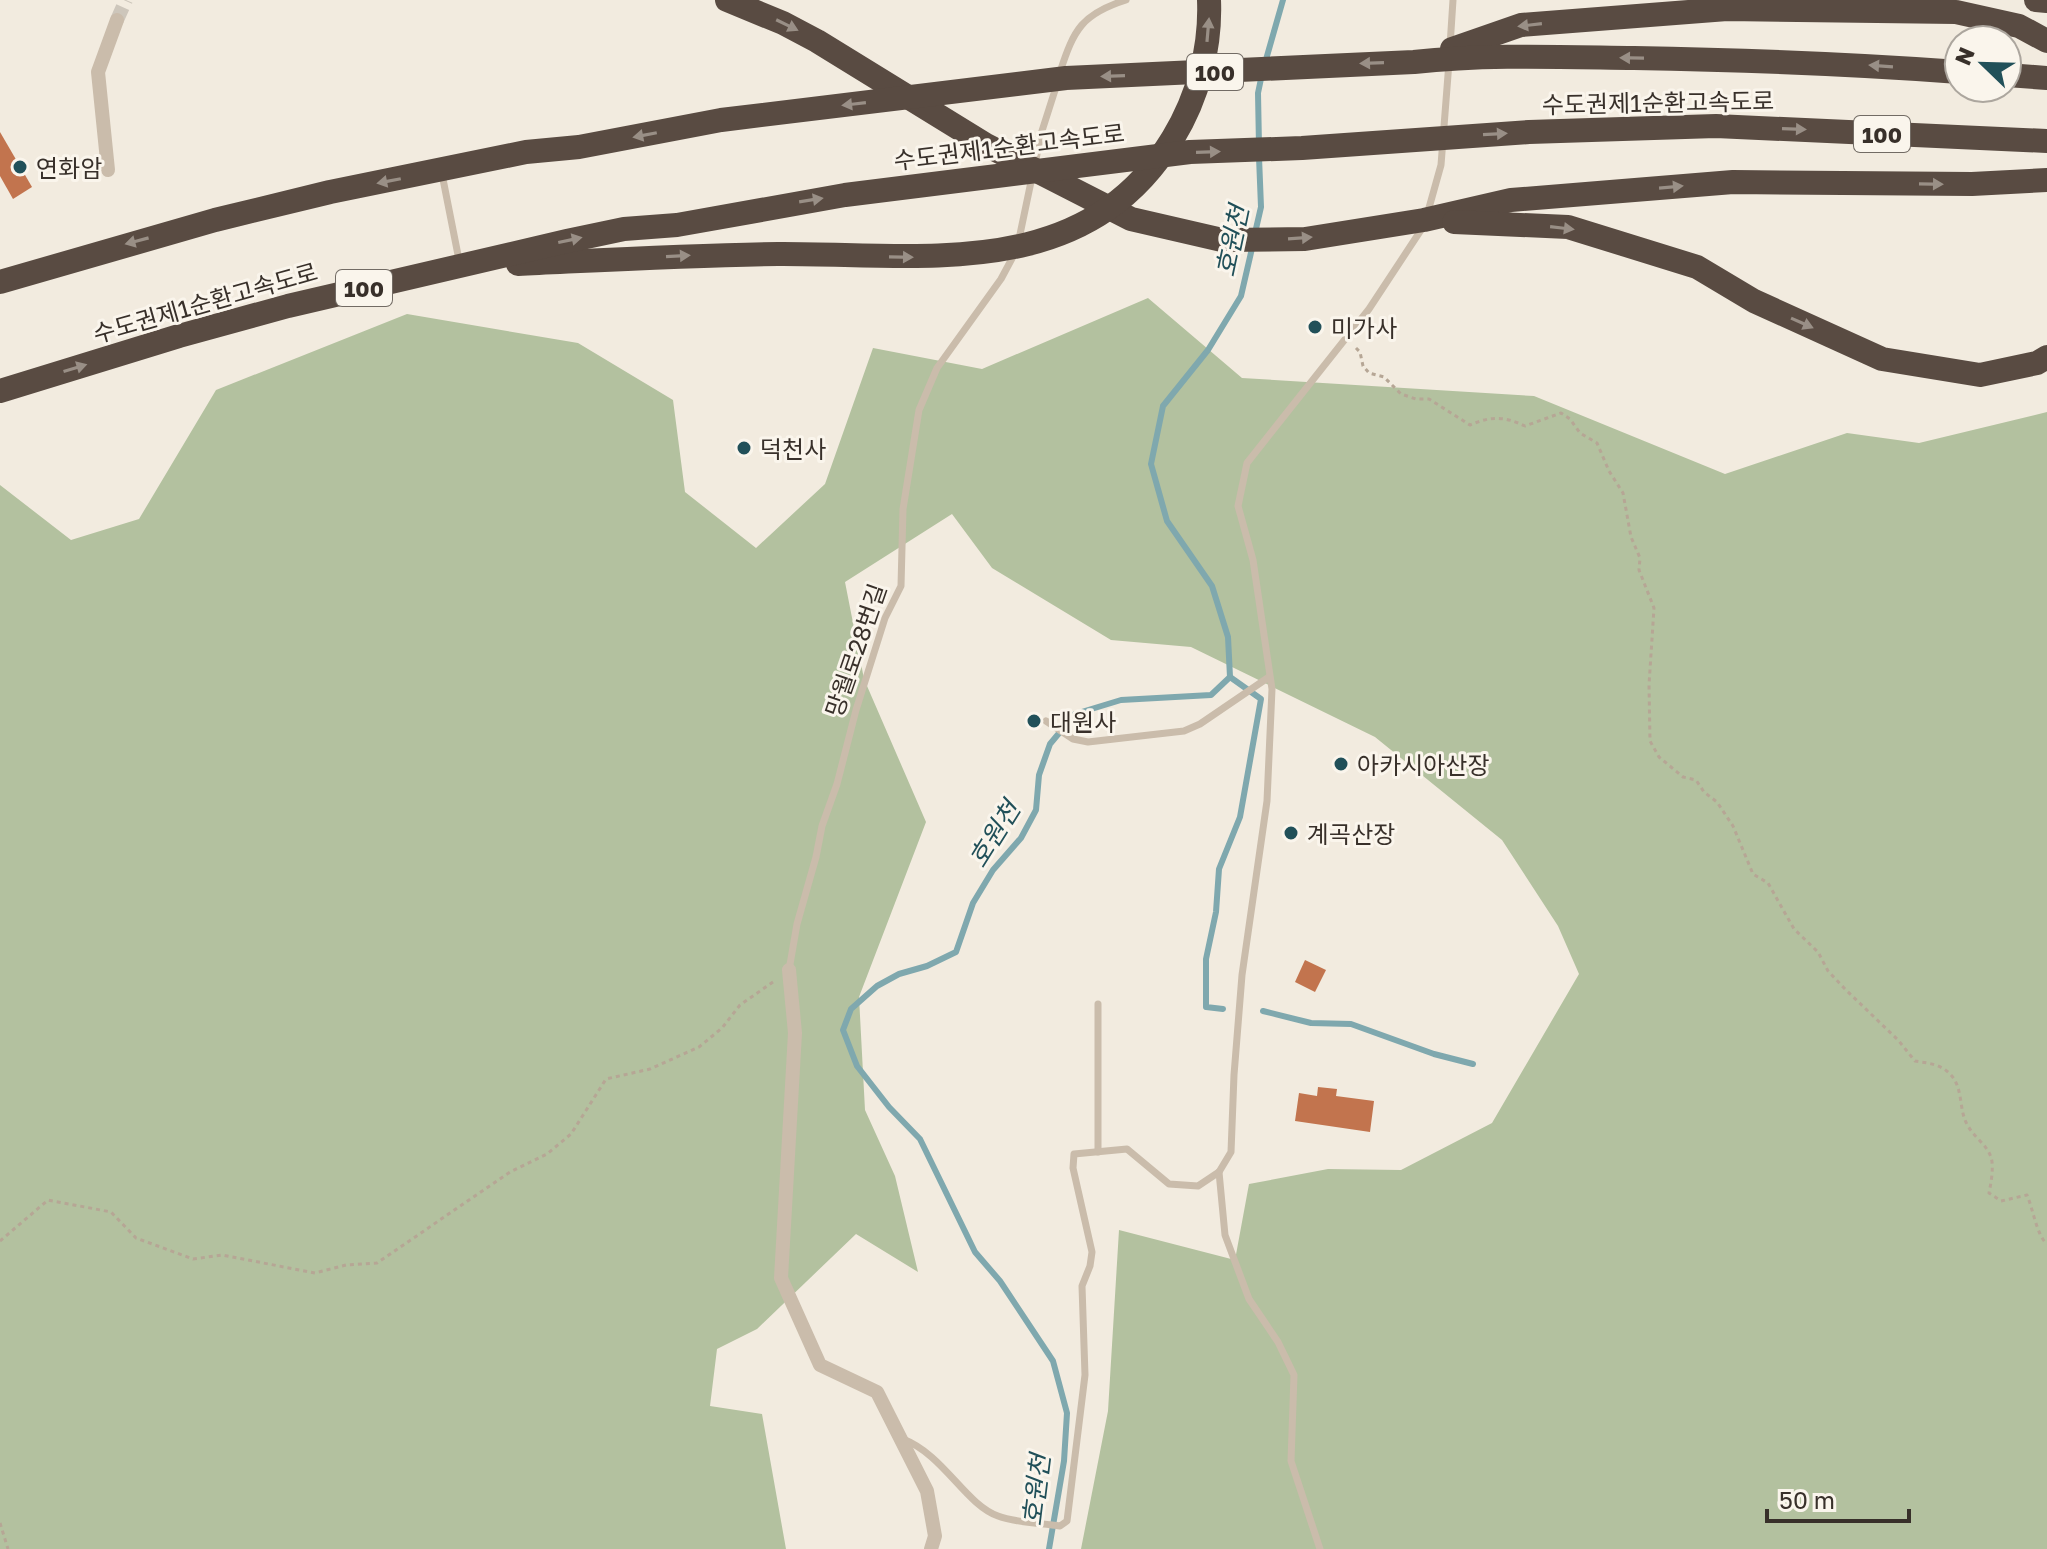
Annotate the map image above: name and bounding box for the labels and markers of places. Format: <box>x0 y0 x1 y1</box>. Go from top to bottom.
place label: 연화암 <box>36 153 102 182</box>
marker: 연화암 <box>11 158 29 176</box>
place label: 미가사 <box>1331 313 1397 342</box>
marker: 미가사 <box>1306 318 1324 336</box>
place label: 덕천사 <box>760 434 826 463</box>
marker: 덕천사 <box>735 439 753 457</box>
place label: 대원사 <box>1050 707 1116 736</box>
marker: 대원사 <box>1025 712 1043 730</box>
place label: 아카시아산장 <box>1357 750 1489 779</box>
marker: 아카시아산장 <box>1332 755 1350 773</box>
place label: 계곡산장 <box>1307 819 1395 848</box>
marker: 계곡산장 <box>1282 824 1300 842</box>

